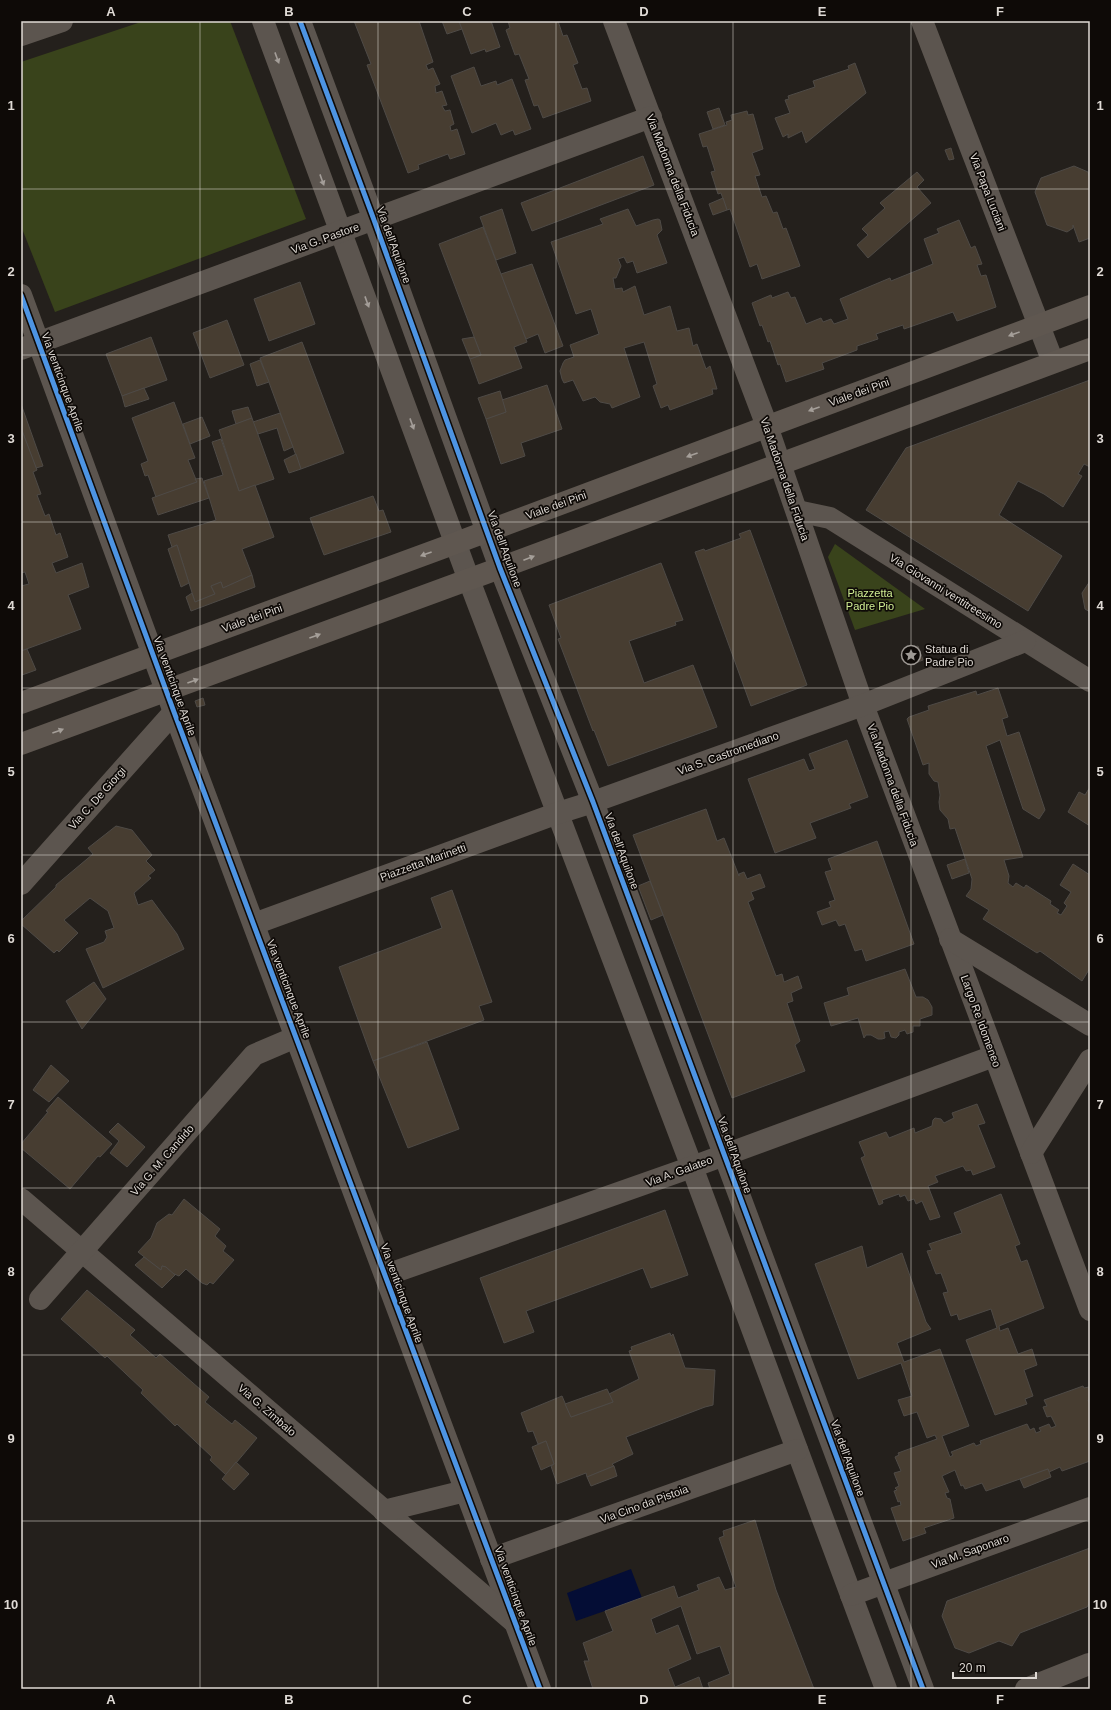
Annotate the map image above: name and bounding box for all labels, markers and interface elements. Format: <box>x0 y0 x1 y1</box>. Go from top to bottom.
text: A <box>106 4 116 19</box>
text: B <box>284 4 294 19</box>
text: C <box>462 4 472 19</box>
text: D <box>639 4 649 19</box>
text: E <box>818 4 827 19</box>
text: F <box>996 4 1004 19</box>
one-way arrow <box>274 52 280 64</box>
text: 1 <box>7 98 15 113</box>
text: 1 <box>1096 98 1104 113</box>
street label: Via Madonna della Fiducia <box>644 112 702 238</box>
street label: Via Papa Luciani <box>968 151 1008 233</box>
one-way arrow <box>319 174 325 186</box>
street label: Via dell'Aquilone <box>375 205 413 285</box>
street label: Via G. Pastore <box>289 220 361 256</box>
text: 2 <box>7 264 15 279</box>
text: 2 <box>1096 264 1104 279</box>
one-way arrow <box>364 296 370 308</box>
street label: Via venticinque Aprile <box>39 331 87 433</box>
one-way arrow <box>1008 332 1020 338</box>
street label: Viale dei Pini <box>827 376 891 408</box>
one-way arrow <box>807 407 819 413</box>
street label: Via Madonna della Fiducia <box>758 416 812 543</box>
one-way arrow <box>409 418 415 430</box>
text: 3 <box>7 431 15 446</box>
text: 3 <box>1096 431 1104 446</box>
one-way arrow <box>685 452 697 458</box>
street label: Viale dei Pini <box>524 489 588 521</box>
street label: Via dell'Aquilone <box>486 509 524 589</box>
one-way arrow <box>419 551 431 557</box>
street label: Via Giovanni ventitreesimo <box>887 551 1005 631</box>
one-way arrow <box>523 554 535 560</box>
park label: Piazzetta Padre Pio <box>846 587 894 612</box>
text: 4 <box>7 598 15 613</box>
text: 4 <box>1096 598 1104 613</box>
street label: Viale dei Pini <box>220 602 284 634</box>
one-way arrow <box>309 633 321 639</box>
street label: Via venticinque Aprile <box>151 635 199 737</box>
place label: Statua di Padre Pio <box>925 643 973 668</box>
place icon: Statua di Padre Pio <box>900 644 922 666</box>
one-way arrow <box>187 678 199 684</box>
street label: Via Madonna della Fiducia <box>865 722 921 849</box>
one-way arrow <box>52 727 64 733</box>
street label: Via S. Castromediano <box>676 729 780 777</box>
text: 5 <box>7 764 15 779</box>
text: 5 <box>1096 764 1104 779</box>
street label: Via C. De Giorgi <box>66 765 128 831</box>
street label: Via dell'Aquilone <box>603 811 641 891</box>
street label: Piazzetta Marinetti <box>378 841 468 883</box>
text: 6 <box>7 931 15 946</box>
text: 6 <box>1096 931 1104 946</box>
street label: Via venticinque Aprile <box>265 938 313 1040</box>
street label: Largo Re Idomeneo <box>959 973 1003 1069</box>
text: 7 <box>7 1097 15 1112</box>
text: 7 <box>1096 1097 1104 1112</box>
street label: Via dell'Aquilone <box>716 1115 754 1195</box>
street label: Via G. M. Candido <box>128 1122 196 1198</box>
street label: Via A. Galateo <box>644 1153 714 1189</box>
street label: Via venticinque Aprile <box>378 1242 426 1344</box>
text: 8 <box>7 1264 15 1279</box>
text: 8 <box>1096 1264 1104 1279</box>
street label: Via G. Zimbalo <box>236 1382 298 1438</box>
street label: Via dell'Aquilone <box>829 1418 867 1498</box>
text: 9 <box>7 1431 15 1446</box>
text: 9 <box>1096 1431 1104 1446</box>
street label: Via Cino da Pistoia <box>598 1482 690 1525</box>
street label: Via M. Saponaro <box>930 1531 1010 1571</box>
street label: Via venticinque Aprile <box>492 1545 540 1647</box>
text: 10 <box>4 1597 18 1612</box>
text: 10 <box>1093 1597 1107 1612</box>
scale bar <box>953 1654 1036 1680</box>
text: 20 m <box>959 1661 986 1675</box>
text: A <box>106 1692 116 1707</box>
text: B <box>284 1692 294 1707</box>
text: C <box>462 1692 472 1707</box>
text: D <box>639 1692 649 1707</box>
text: E <box>818 1692 827 1707</box>
text: F <box>996 1692 1004 1707</box>

